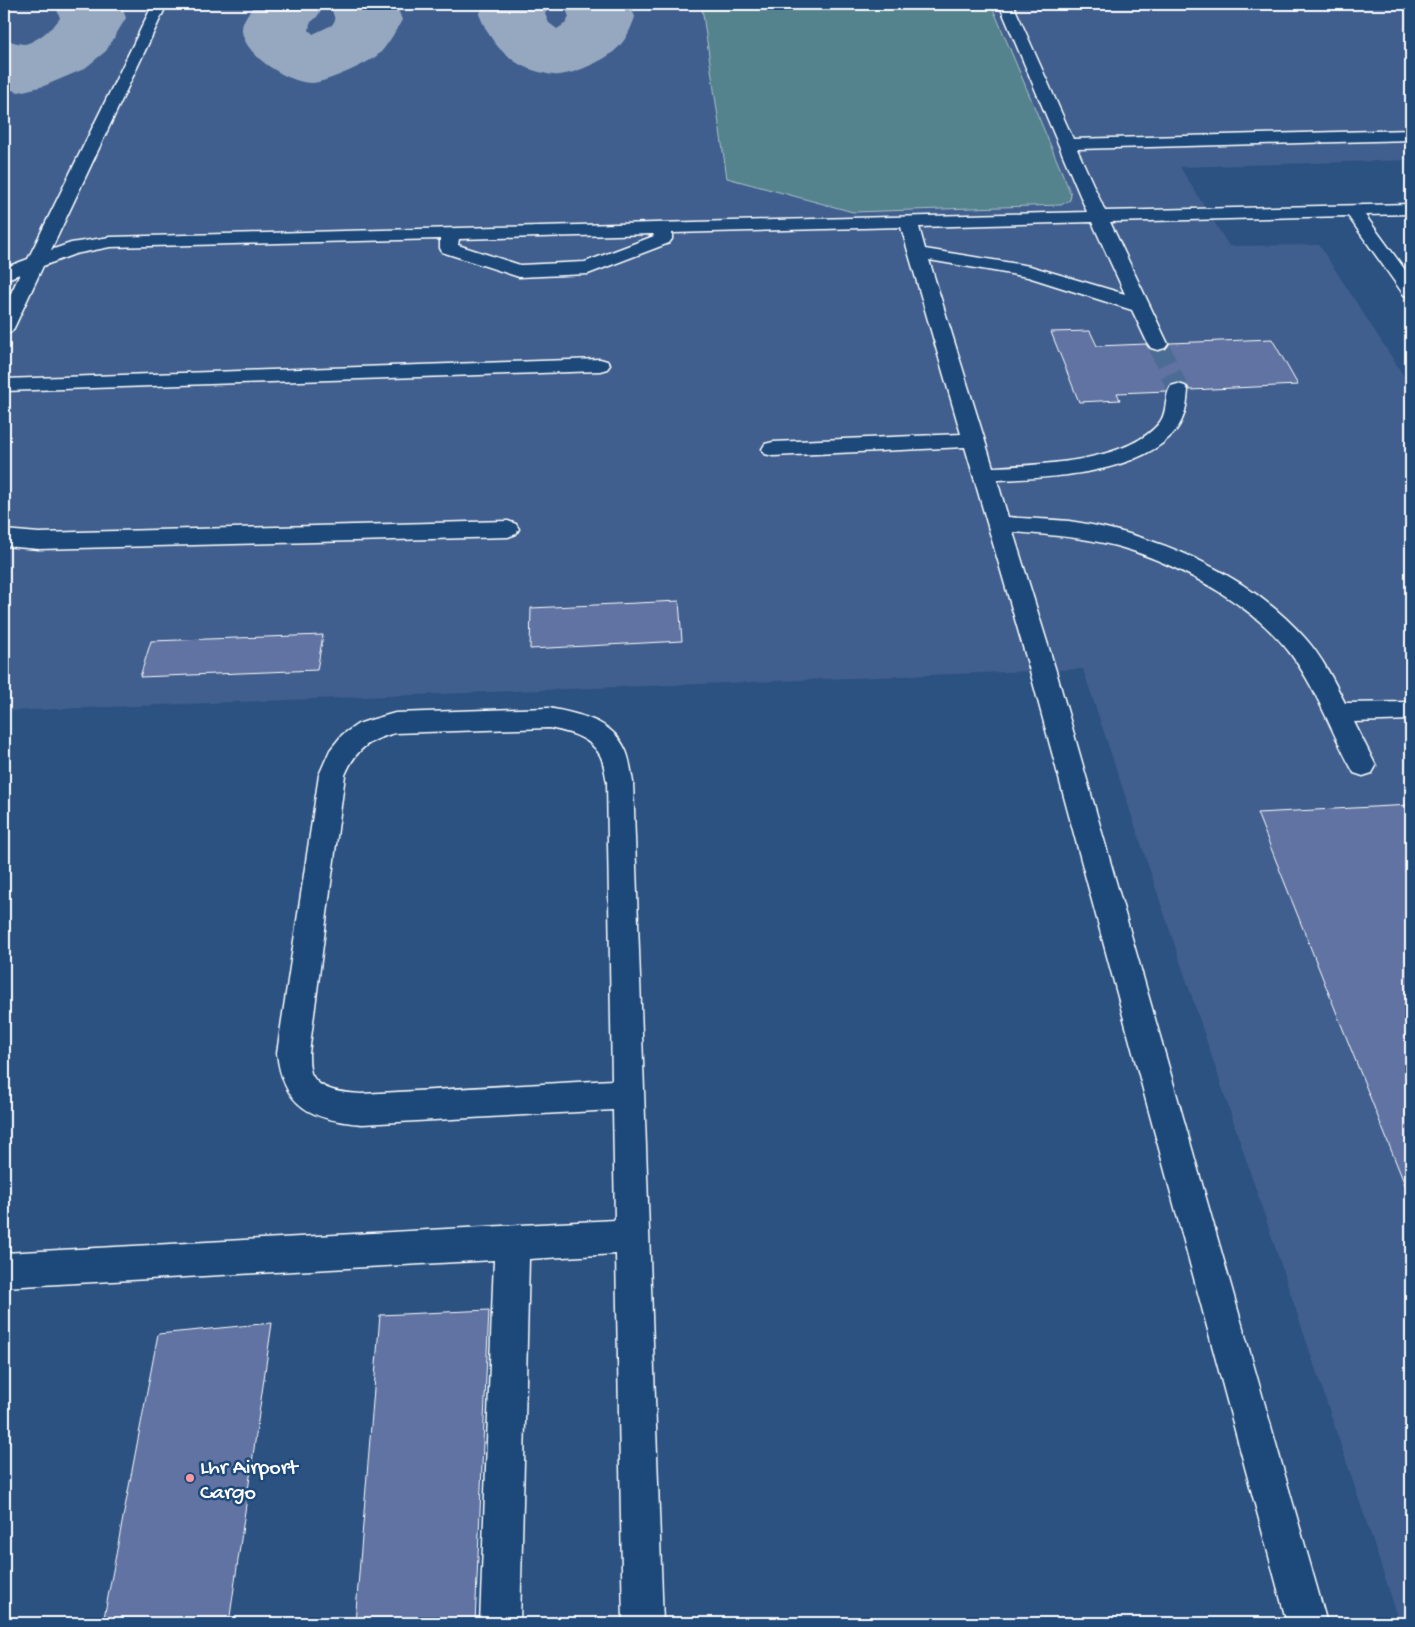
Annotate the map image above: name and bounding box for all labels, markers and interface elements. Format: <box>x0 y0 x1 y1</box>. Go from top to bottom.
place label: Lhr Airport Cargo <box>200 1456 299 1507</box>
marker: Lhr Airport Cargo <box>184 1472 196 1484</box>

